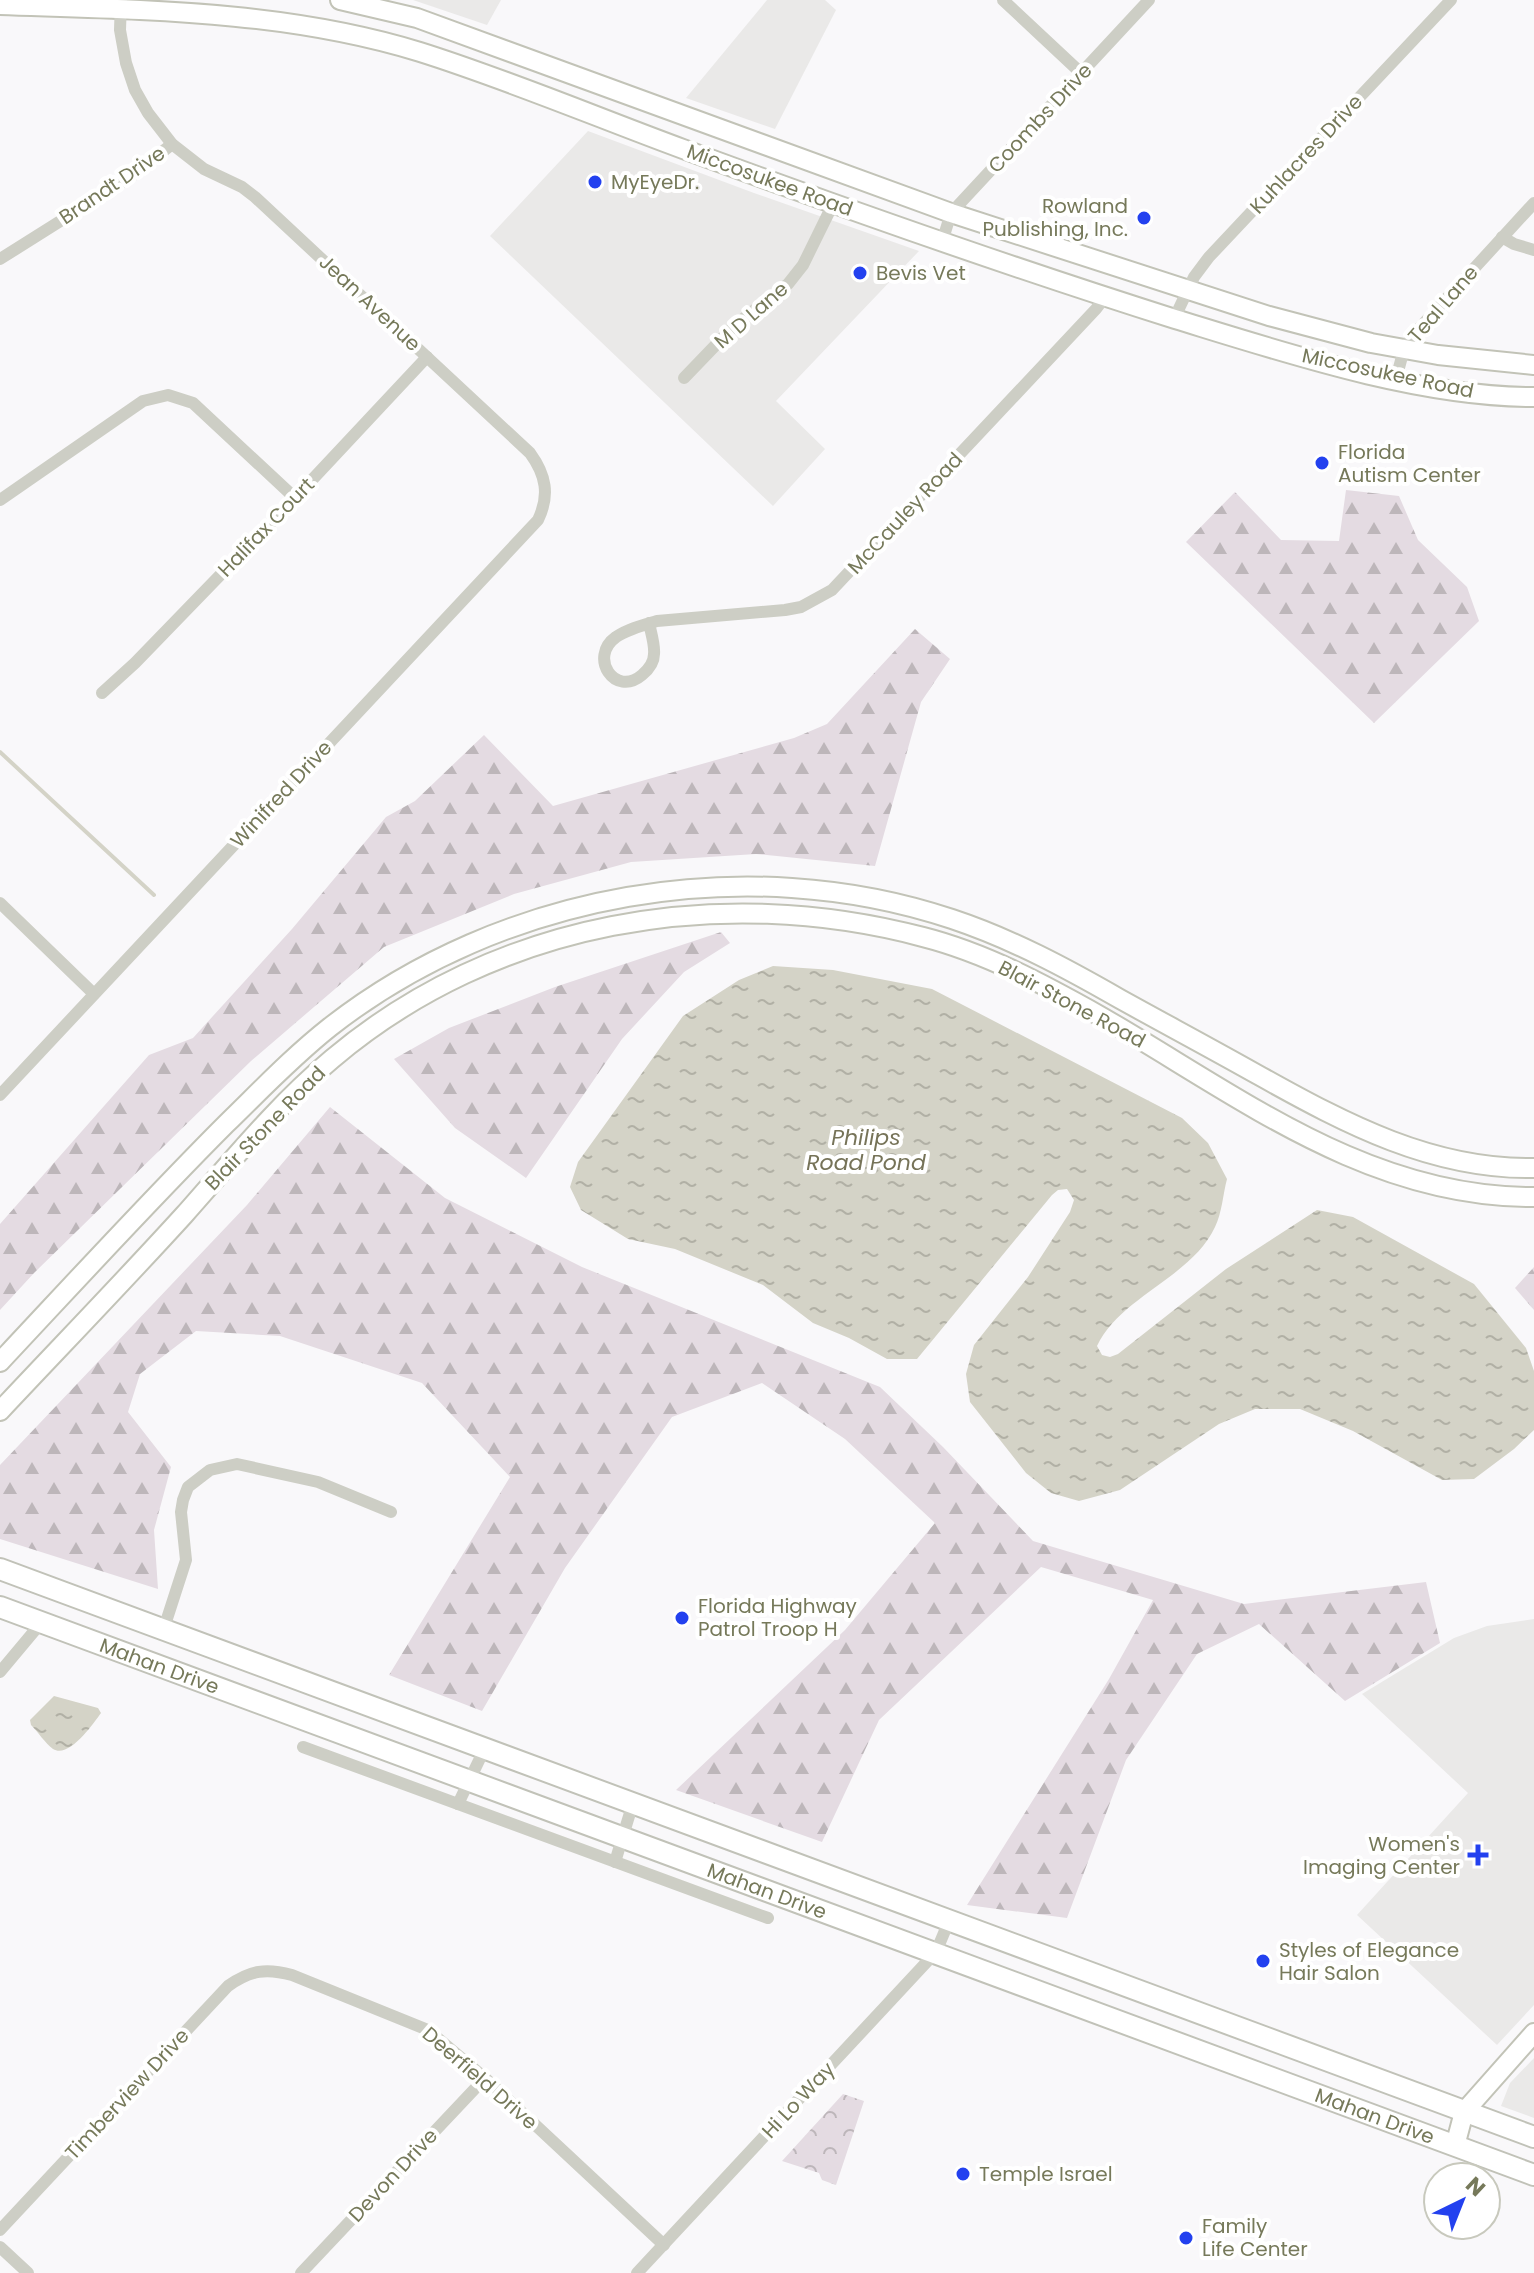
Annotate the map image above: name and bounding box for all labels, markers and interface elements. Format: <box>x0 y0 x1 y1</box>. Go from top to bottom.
street label: Coombs Drive <box>982 57 1098 179</box>
street label: Kuhlacres Drive <box>1243 88 1369 220</box>
street label: Miccosukee Road <box>683 137 857 223</box>
street label: Brandt Drive <box>53 139 171 231</box>
place label: MyEyeDr. <box>611 168 699 196</box>
marker: MyEyeDr. <box>586 173 604 191</box>
place label: Rowland Publishing, Inc. <box>982 192 1128 243</box>
marker: Rowland Publishing, Inc. <box>1135 209 1153 227</box>
street label: Jean Avenue <box>313 249 427 357</box>
place label: Bevis Vet <box>876 259 966 287</box>
street label: Teal Lane <box>1401 259 1485 349</box>
marker: Bevis Vet <box>851 264 869 282</box>
street label: M D Lane <box>708 275 794 355</box>
street label: Miccosukee Road <box>1300 341 1476 405</box>
place label: Florida Autism Center <box>1338 438 1481 489</box>
street label: McCauley Road <box>841 446 969 580</box>
marker: Florida Autism Center <box>1313 454 1331 472</box>
street label: Halifax Court <box>211 471 321 583</box>
street label: Winifred Drive <box>224 734 338 854</box>
street label: Blair Stone Road <box>994 953 1150 1055</box>
street label: Blair Stone Road <box>198 1060 332 1196</box>
water label: Philips Road Pond <box>806 1122 926 1178</box>
place label: Florida Highway Patrol Troop H <box>698 1592 857 1643</box>
marker: Florida Highway Patrol Troop H <box>673 1609 691 1627</box>
street label: Mahan Drive <box>96 1631 223 1701</box>
place label: Women's Imaging Center <box>1303 1830 1460 1881</box>
marker: Women's Imaging Center <box>1467 1844 1489 1866</box>
street label: Mahan Drive <box>703 1856 831 1926</box>
place label: Styles of Elegance Hair Salon <box>1279 1936 1459 1987</box>
marker: Styles of Elegance Hair Salon <box>1254 1952 1272 1970</box>
street label: Deerfield Drive <box>416 2020 544 2136</box>
street label: Timberview Drive <box>59 2022 195 2166</box>
street label: Hi Lo Way <box>755 2056 841 2144</box>
street label: Mahan Drive <box>1311 2081 1438 2151</box>
street label: Devon Drive <box>342 2122 444 2228</box>
place label: Temple Israel <box>979 2160 1113 2188</box>
north arrow <box>1422 2161 1502 2241</box>
marker: Temple Israel <box>954 2165 972 2183</box>
text: N <box>1459 2170 1492 2204</box>
place label: Family Life Center <box>1202 2212 1308 2263</box>
marker: Family Life Center <box>1177 2229 1195 2247</box>

